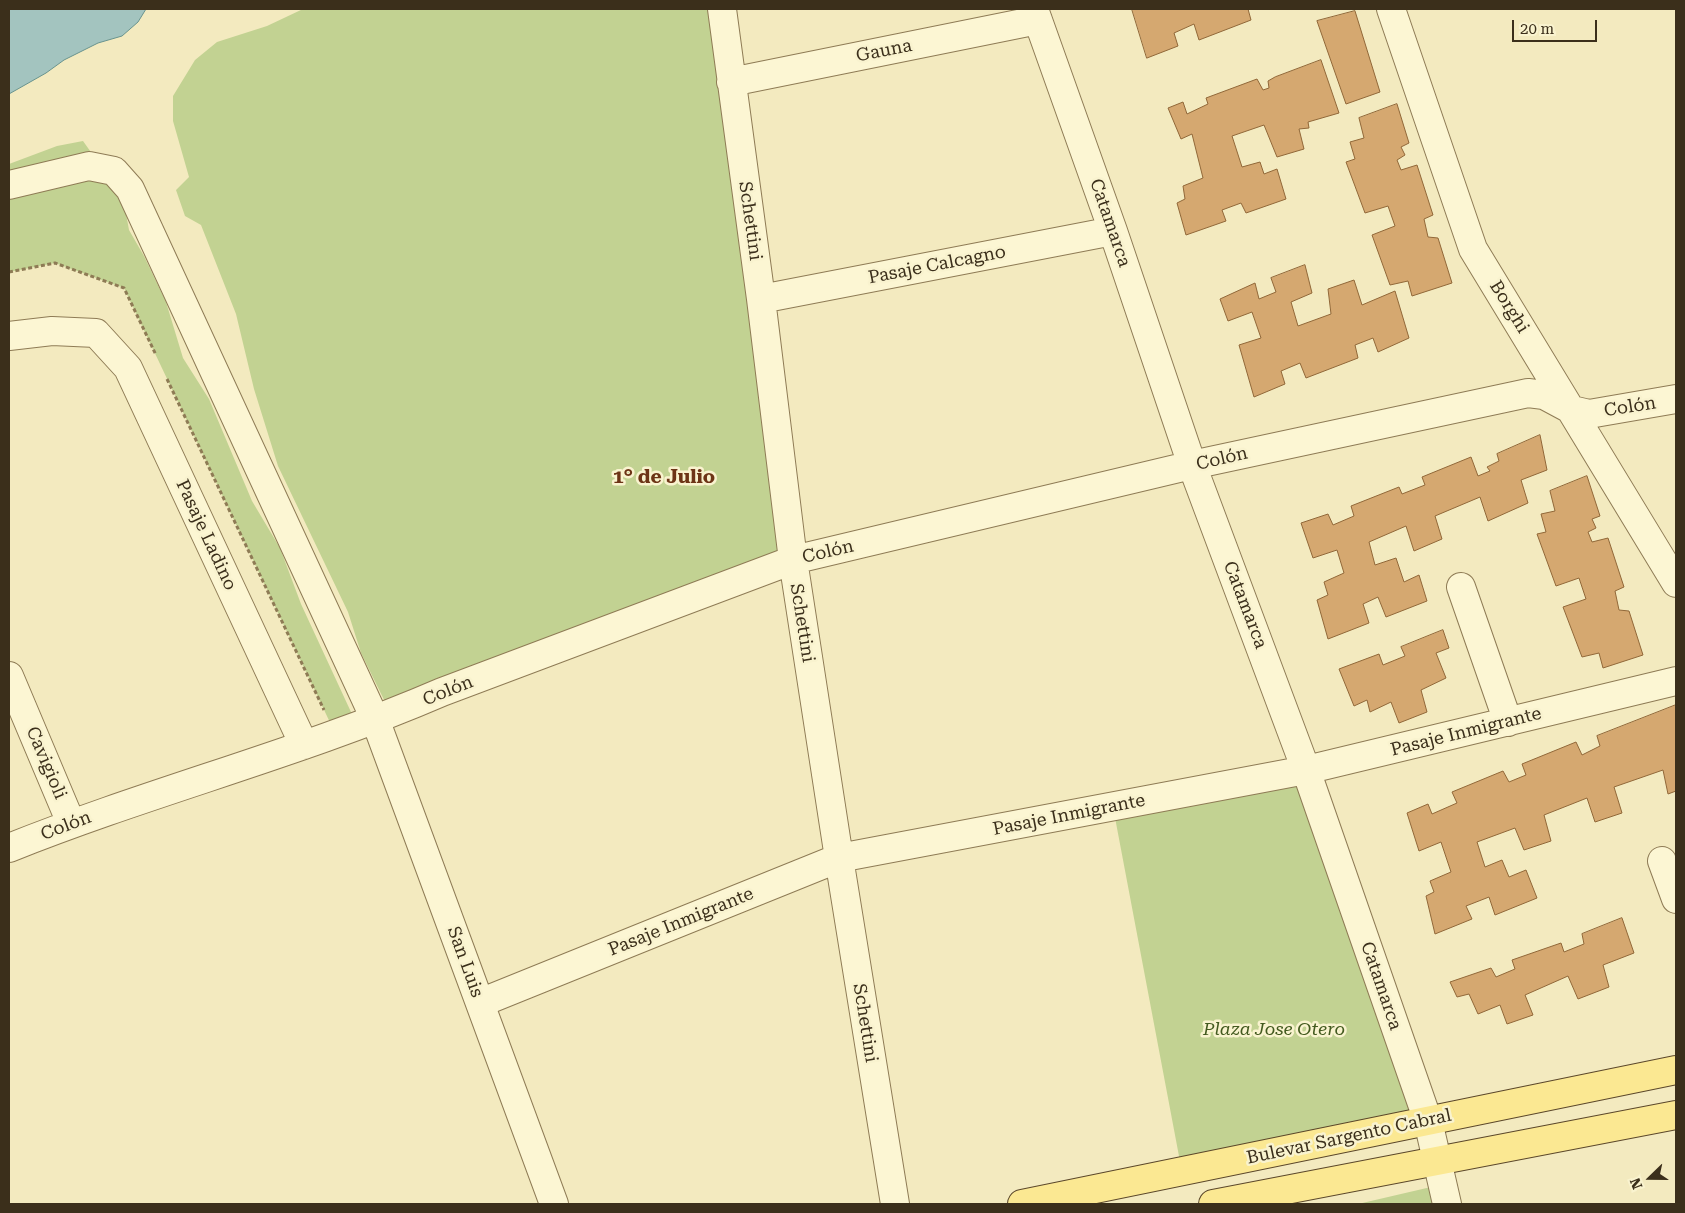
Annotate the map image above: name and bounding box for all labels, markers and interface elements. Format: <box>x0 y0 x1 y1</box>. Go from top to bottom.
scale bar <box>1515 10 1600 42</box>
text: 20 m <box>1520 20 1554 38</box>
street label: Gauna <box>854 35 914 67</box>
street label: Catamarca <box>1085 176 1135 270</box>
street label: Schettini <box>734 180 766 262</box>
street label: Pasaje Calcagno <box>866 241 1008 289</box>
street label: Borghi <box>1484 277 1534 337</box>
street label: Colón <box>1602 392 1658 422</box>
street label: Colón <box>1194 443 1250 475</box>
district label: 1° de Julio <box>613 466 715 488</box>
street label: Pasaje Ladino <box>171 476 241 594</box>
street label: Colón <box>800 536 856 568</box>
street label: Catamarca <box>1218 558 1272 652</box>
street label: Schettini <box>785 582 819 664</box>
street label: Colón <box>420 671 476 711</box>
street label: Pasaje Inmigrante <box>1388 703 1544 761</box>
street label: Cavigioli <box>21 723 71 803</box>
street label: Pasaje Inmigrante <box>991 790 1147 840</box>
street label: Colón <box>38 807 94 845</box>
street label: Pasaje Inmigrante <box>605 883 757 961</box>
street label: San Luis <box>442 924 488 1000</box>
street label: Catamarca <box>1356 939 1406 1033</box>
street label: Schettini <box>848 982 882 1064</box>
park label: Plaza Jose Otero <box>1203 1019 1345 1041</box>
street label: Bulevar Sargento Cabral <box>1245 1105 1453 1169</box>
north arrow <box>1625 1153 1675 1203</box>
text: N <box>1627 1176 1646 1192</box>

